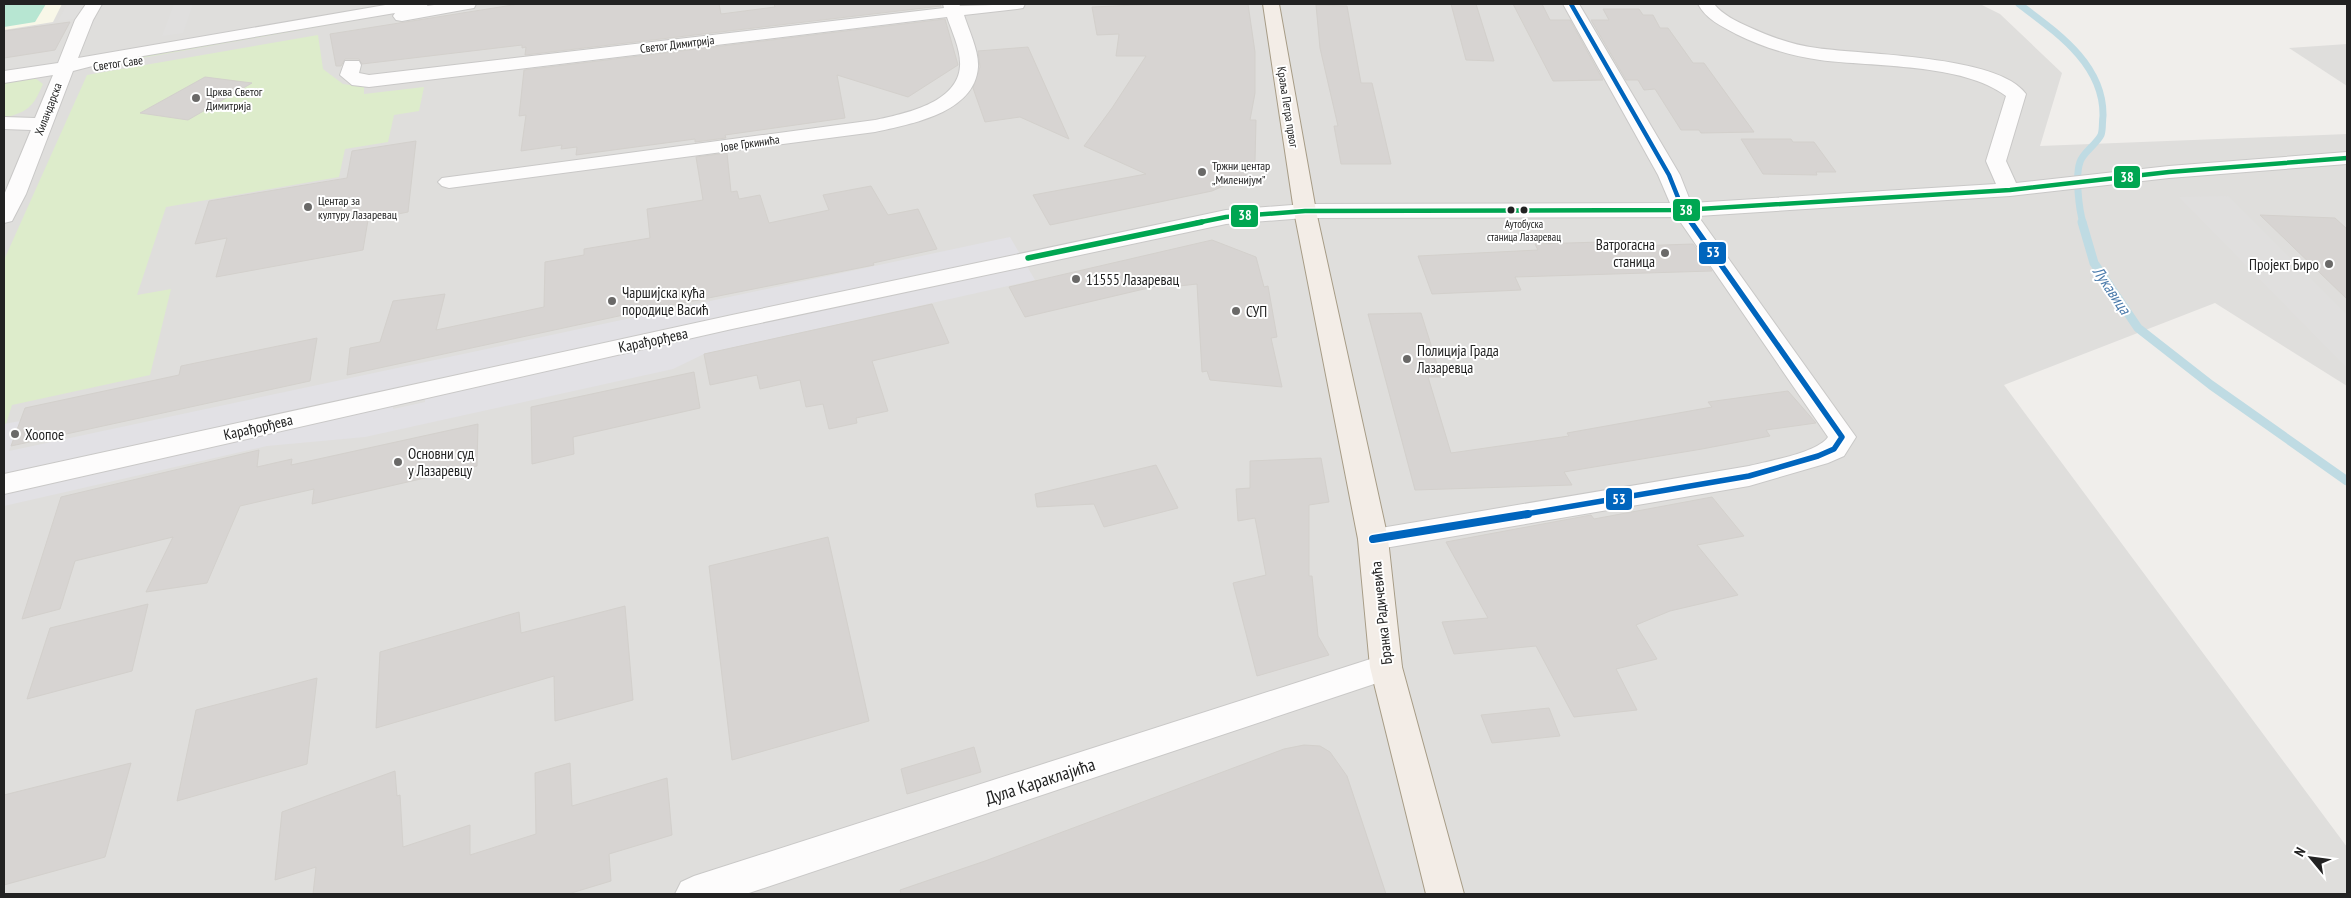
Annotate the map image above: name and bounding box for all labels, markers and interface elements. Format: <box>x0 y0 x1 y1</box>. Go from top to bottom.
street label: Светог Димитрија <box>639 32 715 56</box>
street label: Светог Саве <box>92 52 144 74</box>
street label: Краља Петра првог <box>1274 65 1302 149</box>
street label: Хиландарска <box>31 80 65 137</box>
place label: Црква Светог Димитрија <box>206 84 263 113</box>
marker: Црква Светог Димитрија <box>190 92 202 104</box>
street label: Јове Гркинића <box>719 131 781 155</box>
place label: Тржни центар „Миленијум” <box>1212 158 1270 187</box>
line badge: 38 <box>2113 165 2141 189</box>
marker: Тржни центар „Миленијум” <box>1196 166 1208 178</box>
text: 38 <box>2120 168 2134 186</box>
place label: Центар за културу Лазаревац <box>318 193 398 222</box>
line badge: 38 <box>1672 198 1701 222</box>
marker: Центар за културу Лазаревац <box>302 201 314 213</box>
text: 38 <box>1679 201 1693 219</box>
line badge: 38 <box>1230 204 1259 228</box>
unlabelled marker <box>1506 205 1516 215</box>
marker: Аутобуска станица Лазаревац <box>1519 205 1529 215</box>
text: 38 <box>1238 206 1252 224</box>
place label: Аутобуска станица Лазаревац <box>1487 217 1561 244</box>
place label: Ватрогасна станица <box>1596 235 1655 271</box>
line badge: 53 <box>1698 241 1727 265</box>
text: 53 <box>1706 243 1720 261</box>
marker: Ватрогасна станица <box>1659 247 1671 259</box>
place label: Пројект Биро <box>2249 255 2319 274</box>
marker: Пројект Биро <box>2323 258 2335 270</box>
water label: Лукавица <box>2088 261 2136 319</box>
place label: 11555 Лазаревац <box>1086 270 1179 289</box>
marker: 11555 Лазаревац <box>1070 273 1082 285</box>
place label: Чаршијска кућа породице Васић <box>622 283 709 319</box>
marker: Чаршијска кућа породице Васић <box>606 295 618 307</box>
place label: СУП <box>1246 302 1267 321</box>
marker: СУП <box>1230 305 1242 317</box>
street label: Карађорђева <box>617 323 689 357</box>
place label: Полиција Града Лазаревца <box>1416 341 1499 377</box>
marker: Полиција Града Лазаревца <box>1401 353 1413 365</box>
street label: Карађорђева <box>222 410 294 444</box>
place label: Хоопое <box>25 425 64 444</box>
marker: Хоопое <box>9 428 21 440</box>
place label: Основни суд у Лазаревцу <box>408 444 474 480</box>
marker: Основни суд у Лазаревцу <box>392 456 404 468</box>
line badge: 53 <box>1605 487 1633 511</box>
text: 53 <box>1612 490 1626 508</box>
street label: Бранка Радичевића <box>1366 560 1396 666</box>
street label: Дула Караклајића <box>982 752 1098 810</box>
north arrow <box>2286 833 2336 883</box>
text: N <box>2290 844 2309 859</box>

